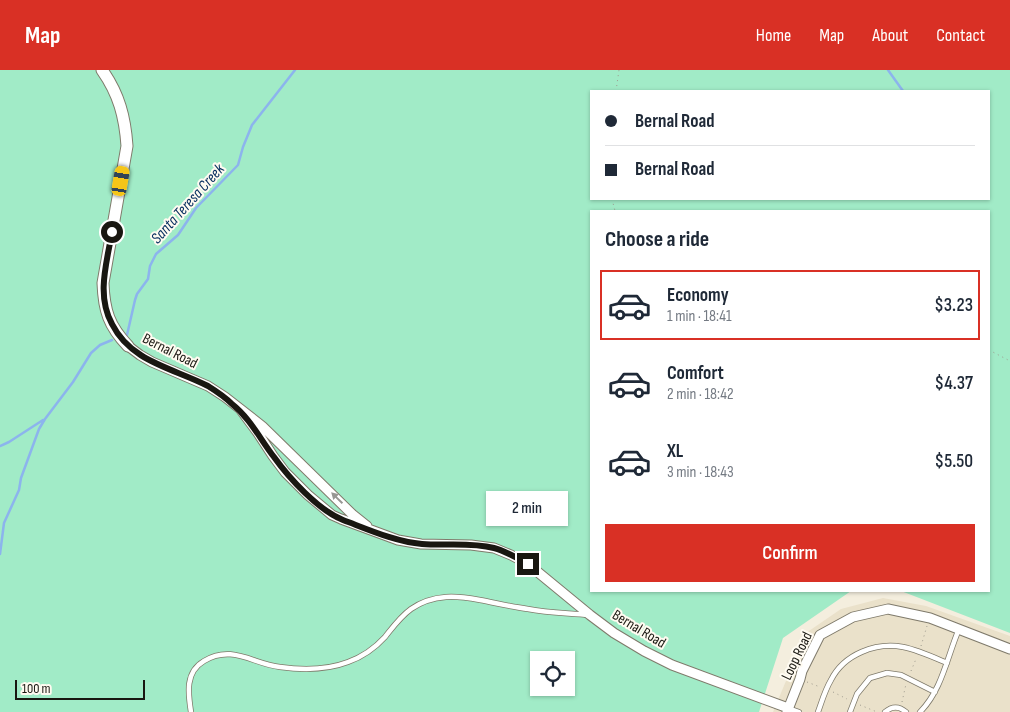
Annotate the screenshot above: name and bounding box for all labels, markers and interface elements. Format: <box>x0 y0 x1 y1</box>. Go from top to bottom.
text: Map <box>25 21 60 50</box>
text: Home <box>756 25 791 46</box>
text: Map <box>819 25 844 46</box>
text: About <box>872 25 908 46</box>
text: Contact <box>936 25 985 46</box>
text: Bernal Road <box>635 110 715 133</box>
text: Bernal Road <box>635 158 715 181</box>
water label: Santa Teresa Creek <box>147 160 229 248</box>
car <box>111 165 130 197</box>
route start <box>101 221 123 243</box>
text: Choose a ride <box>605 226 709 253</box>
icon: car <box>607 283 652 328</box>
text: Economy <box>667 284 729 307</box>
text: $3.23 <box>934 294 973 317</box>
text: 1 min · 18:41 <box>667 307 731 326</box>
street label: Bernal Road <box>139 329 201 373</box>
icon: car <box>607 361 652 406</box>
text: Comfort <box>667 362 724 385</box>
text: $4.37 <box>935 372 973 395</box>
text: 2 min · 18:42 <box>667 385 734 404</box>
icon: car <box>607 439 652 484</box>
text: XL <box>667 440 683 463</box>
text: $5.50 <box>935 450 973 473</box>
text: 3 min · 18:43 <box>667 463 734 482</box>
one-way arrow <box>331 492 343 504</box>
callout: 2 min <box>487 492 569 526</box>
text: 2 min <box>512 499 542 518</box>
button: Confirm <box>605 524 975 582</box>
route end <box>517 553 539 575</box>
street label: Bernal Road <box>609 606 669 652</box>
street label: Loop Road <box>777 629 817 683</box>
map controls <box>530 651 575 696</box>
button: locate <box>530 651 575 696</box>
scale bar <box>15 677 145 700</box>
text: 100 m <box>22 680 51 697</box>

